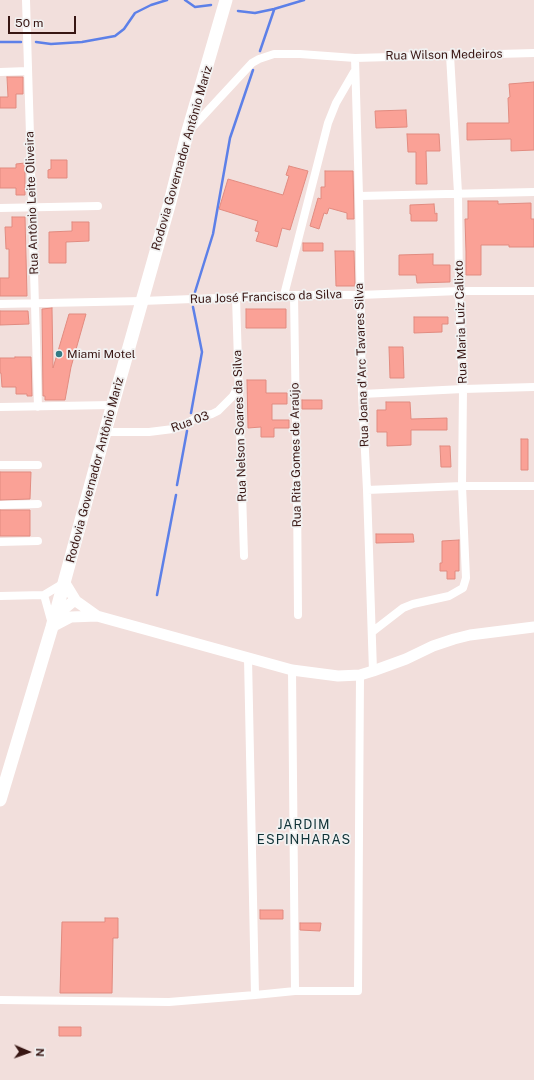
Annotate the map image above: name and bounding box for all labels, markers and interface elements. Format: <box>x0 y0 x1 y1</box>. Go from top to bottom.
scale bar <box>10 8 78 34</box>
text: 50 m <box>15 16 43 30</box>
street label: Rua Wilson Medeiros <box>385 47 503 63</box>
street label: Rodovia Governador Antônio Mariz <box>149 64 215 252</box>
street label: Rua Antônio Leite Oliveira <box>22 131 42 275</box>
street label: Rua Maria Luiz Calixto <box>452 260 470 384</box>
street label: Rua Joana d'Arc Tavares Silva <box>352 283 372 447</box>
street label: Rua José Francisco da Silva <box>190 287 342 307</box>
place label: Miami Motel <box>67 347 135 361</box>
marker: Miami Motel <box>54 349 64 359</box>
street label: Rua Nelson Soares da Silva <box>230 350 250 502</box>
street label: Rodovia Governador Antônio Mariz <box>63 376 127 564</box>
street label: Rua Rita Gomes de Araújo <box>288 382 304 528</box>
street label: Rua 03 <box>169 409 211 435</box>
district label: JARDIM ESPINHARAS <box>257 817 351 848</box>
north arrow <box>8 1032 48 1072</box>
text: N <box>34 1048 46 1057</box>

